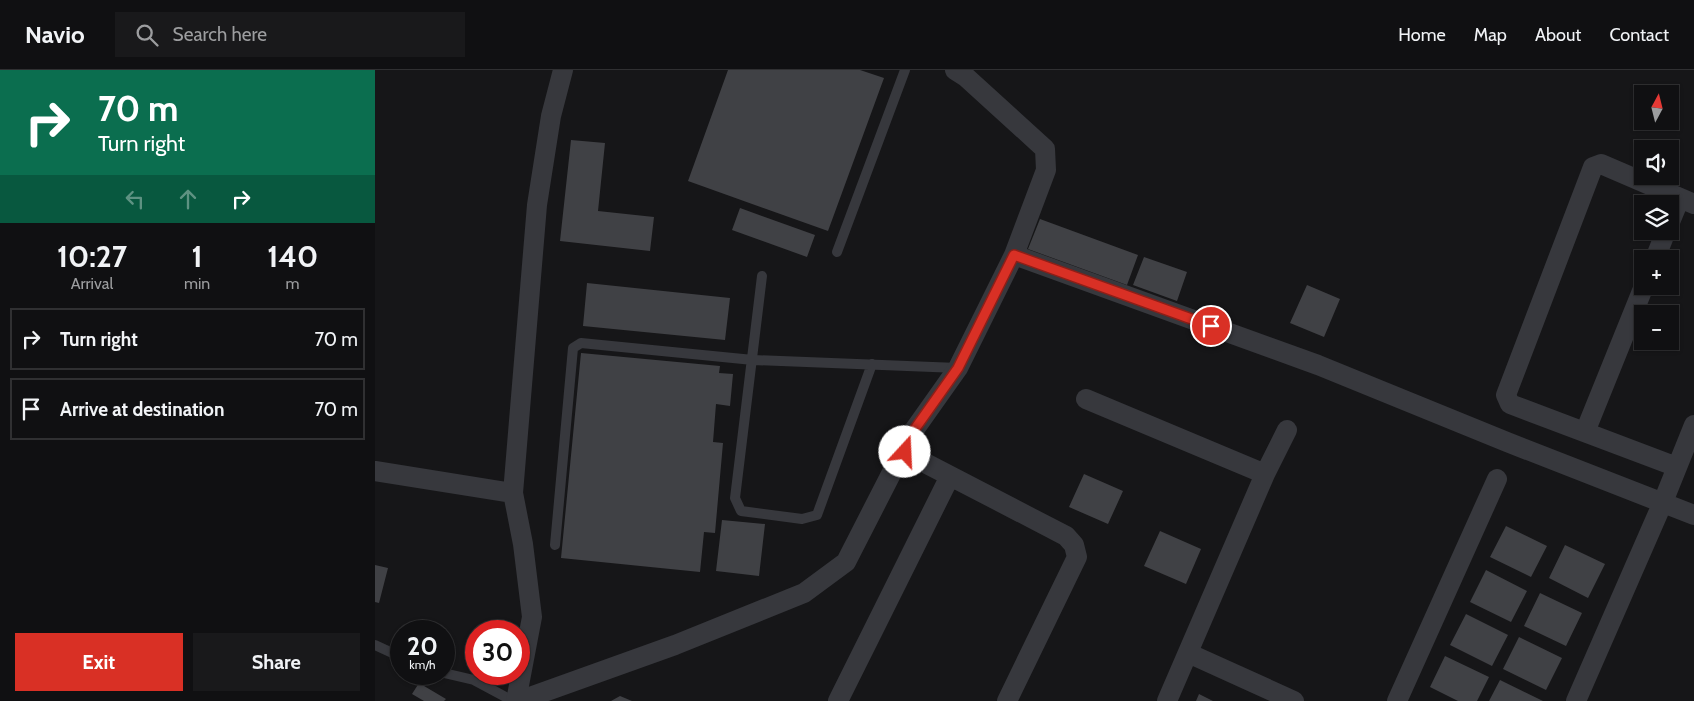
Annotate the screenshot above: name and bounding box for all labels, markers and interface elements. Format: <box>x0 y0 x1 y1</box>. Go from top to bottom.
search box <box>115 12 465 57</box>
text: Navio <box>25 20 85 49</box>
icon: search <box>133 21 161 49</box>
text: Search here <box>173 23 267 46</box>
text: Home <box>1398 24 1446 46</box>
text: Map <box>1474 24 1507 46</box>
text: About <box>1535 24 1581 46</box>
text: Contact <box>1609 24 1669 46</box>
north arrow <box>1634 85 1679 130</box>
map controls <box>1634 85 1679 350</box>
text: 70 m <box>98 87 179 130</box>
icon: right <box>15 90 80 155</box>
text: Turn right <box>98 130 185 157</box>
button: sound <box>1634 140 1679 185</box>
icon: left <box>121 185 149 213</box>
icon: ahead <box>174 185 202 213</box>
icon: right <box>227 185 255 213</box>
button: layers <box>1634 195 1679 240</box>
text: 10:27 <box>57 238 127 275</box>
text: 1 <box>192 238 203 275</box>
text: 140 <box>267 238 318 275</box>
button: + <box>1634 250 1679 295</box>
text: Arrival <box>71 274 113 293</box>
text: min <box>184 274 210 293</box>
text: m <box>286 274 300 293</box>
pin <box>1190 305 1232 347</box>
button: − <box>1634 305 1679 350</box>
icon: arrive <box>1197 312 1225 340</box>
icon: right <box>17 325 45 353</box>
text: Turn right <box>60 328 138 351</box>
text: 70 m <box>314 328 358 351</box>
icon: arrive <box>17 395 45 423</box>
text: Arrive at destination <box>60 398 224 421</box>
text: 70 m <box>314 398 358 421</box>
position arrow <box>878 425 930 477</box>
speed limit sign: 30 <box>465 620 530 685</box>
text: 20 <box>407 631 438 661</box>
button: Exit <box>15 633 183 691</box>
button: Share <box>193 633 360 691</box>
text: km/h <box>409 657 436 672</box>

